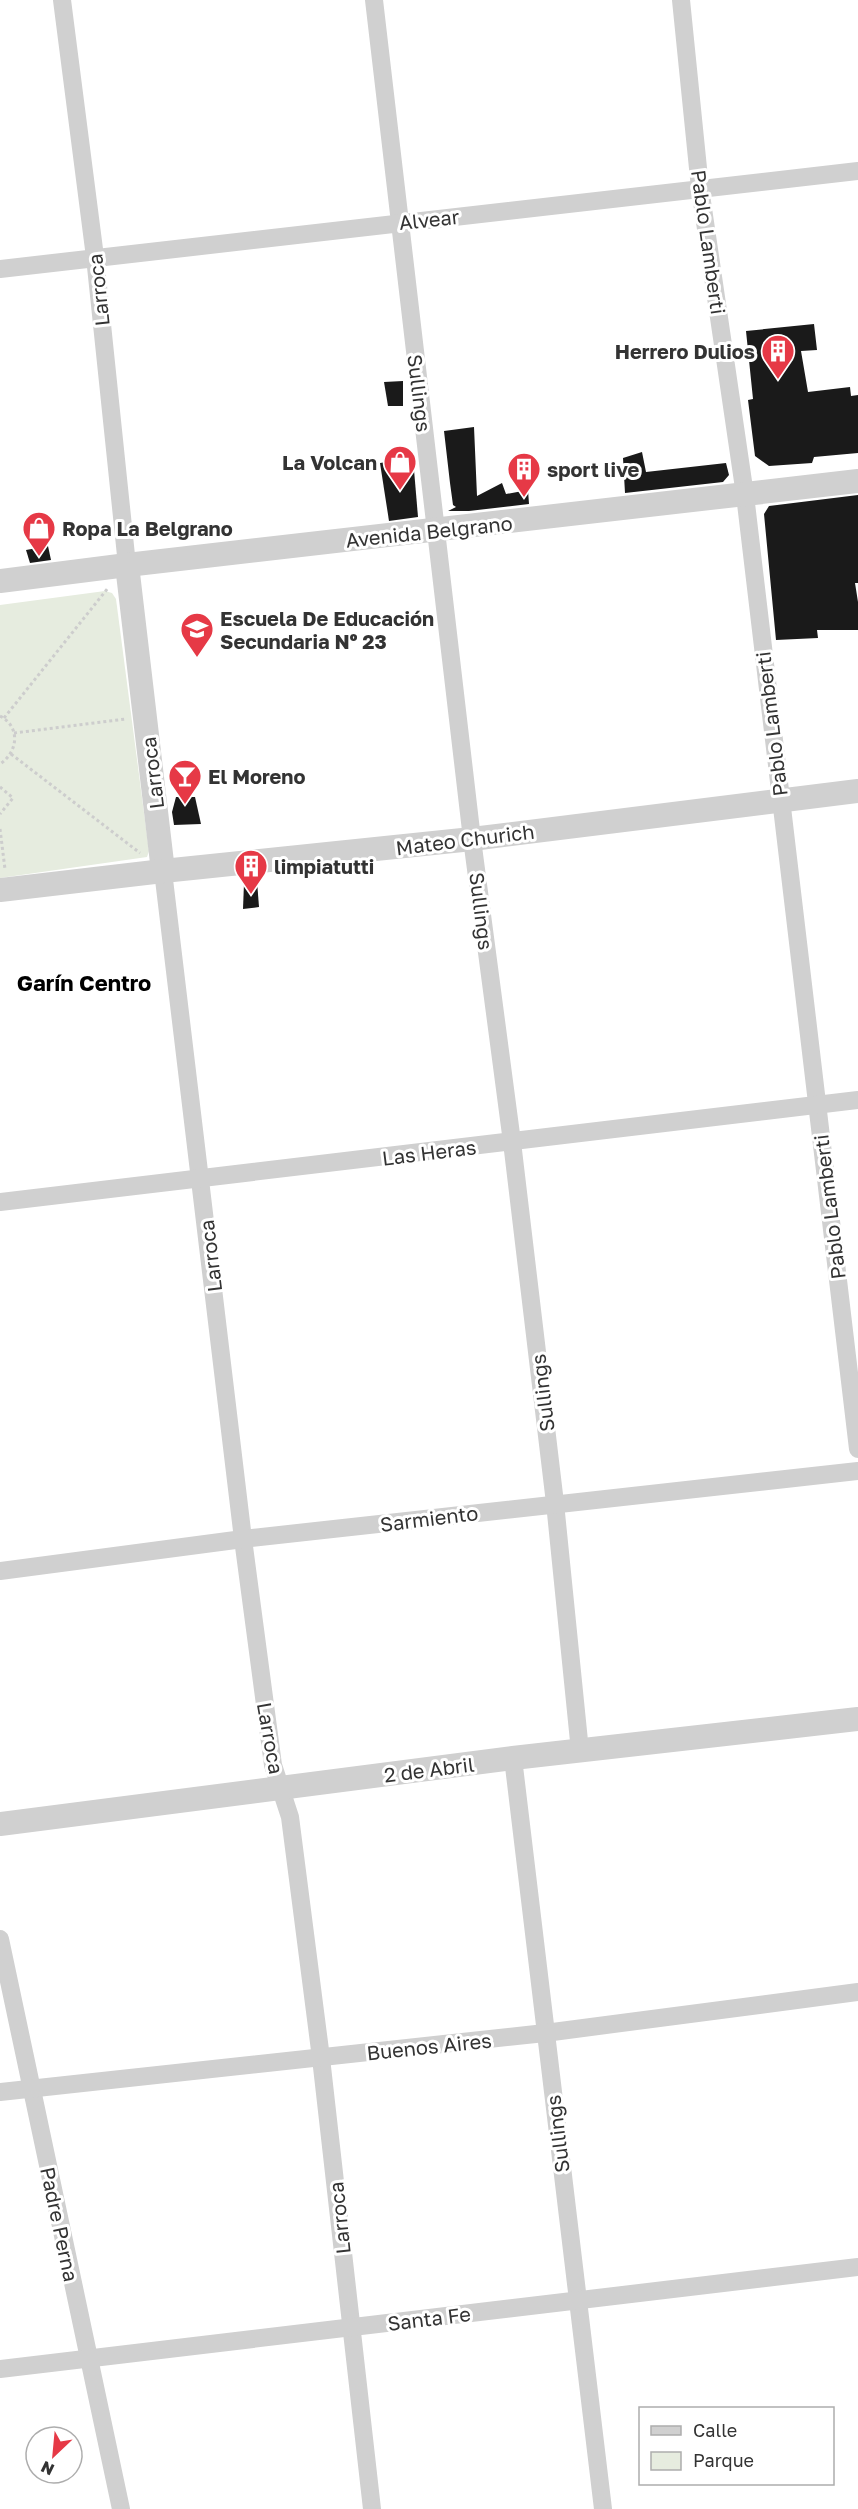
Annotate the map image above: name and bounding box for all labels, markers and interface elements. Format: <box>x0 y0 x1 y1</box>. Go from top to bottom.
street label: Pablo Lamberti <box>687 168 731 316</box>
street label: Alvear <box>398 204 461 234</box>
street label: Larroca <box>82 253 114 327</box>
building icon: Herrero Dulios <box>760 333 796 380</box>
place label: Herrero Dulios <box>615 339 755 363</box>
street label: Sullings <box>403 353 437 433</box>
shop icon: La Volcan <box>382 444 418 491</box>
place label: La Volcan <box>282 450 377 474</box>
building icon: sport live <box>506 451 542 498</box>
place label: sport live <box>547 457 639 481</box>
shop icon: Ropa La Belgrano <box>21 510 57 557</box>
street label: Avenida Belgrano <box>344 510 514 552</box>
place label: Ropa La Belgrano <box>62 516 233 540</box>
place label: Escuela De Educación Secundaria Nº 23 <box>220 606 434 653</box>
school or university icon: Escuela De Educación Secundaria Nº 23 <box>179 611 215 658</box>
street label: Pablo Lamberti <box>750 650 792 798</box>
street label: Larroca <box>136 736 168 810</box>
bar icon: El Moreno <box>167 758 203 805</box>
place label: El Moreno <box>208 764 305 788</box>
street label: Mateo Churich <box>394 819 536 859</box>
building icon: limpiatutti <box>233 848 269 895</box>
place label: limpiatutti <box>274 854 374 878</box>
street label: Sullings <box>465 871 499 951</box>
district label: Garín Centro <box>17 969 151 996</box>
street label: Pablo Lamberti <box>808 1133 850 1281</box>
street label: Las Heras <box>380 1134 478 1170</box>
street label: Larroca <box>194 1219 226 1293</box>
street label: Sullings <box>525 1353 559 1433</box>
street label: Sarmiento <box>379 1500 479 1536</box>
street label: Larroca <box>253 1700 289 1776</box>
street label: 2 de Abril <box>382 1752 476 1786</box>
street label: Buenos Aires <box>365 2028 493 2064</box>
street label: Sullings <box>540 2094 574 2174</box>
street label: Padre Perna <box>36 2164 84 2284</box>
street label: Larroca <box>323 2181 355 2255</box>
street label: Santa Fe <box>386 2301 472 2335</box>
legend <box>639 2407 834 2485</box>
text: Calle <box>693 2419 737 2441</box>
north arrow <box>24 2425 84 2485</box>
text: Parque <box>693 2449 754 2471</box>
text: N <box>38 2457 57 2480</box>

